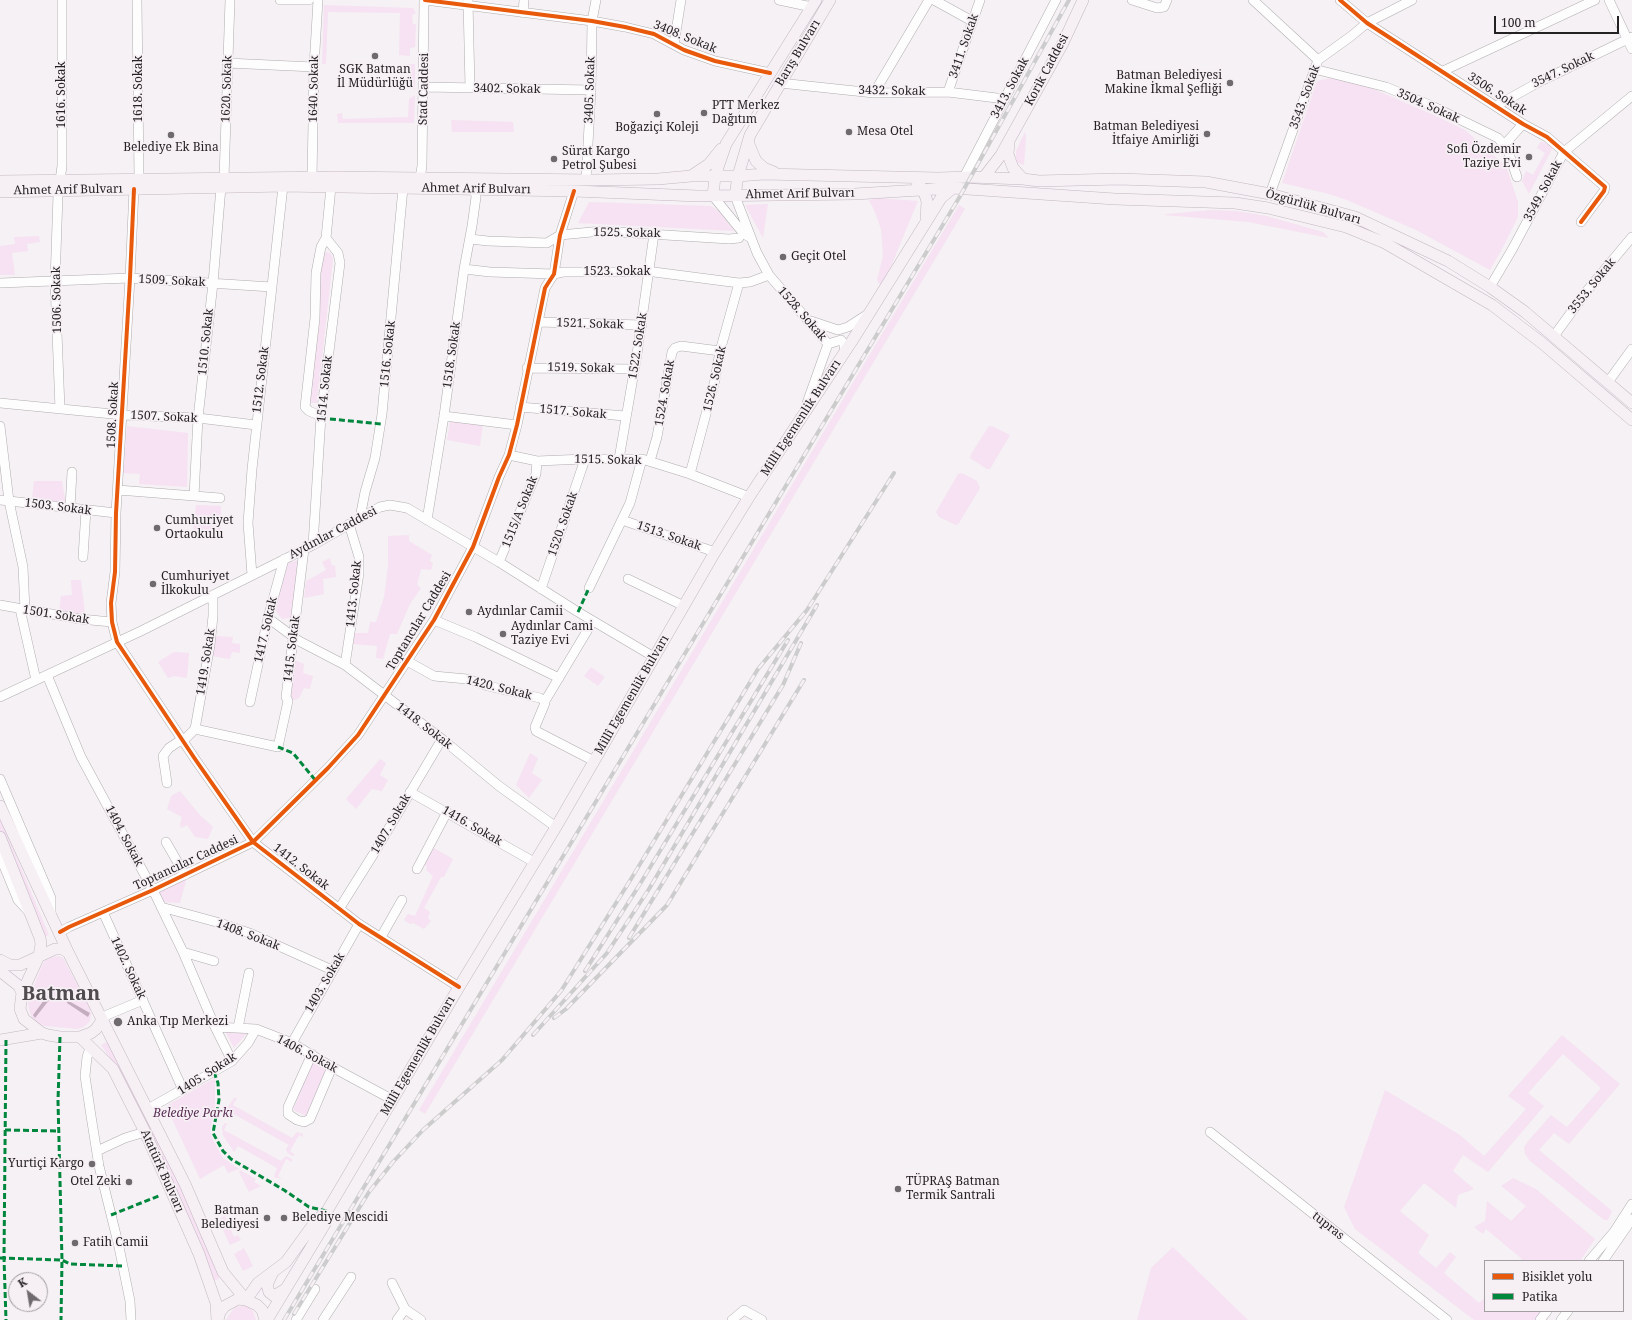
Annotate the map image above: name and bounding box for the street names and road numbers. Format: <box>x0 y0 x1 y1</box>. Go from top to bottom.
street label: 3411. Sokak <box>946 12 982 80</box>
street label: Barış Bulvarı <box>773 17 823 89</box>
street label: 3408. Sokak <box>651 18 719 56</box>
street label: Korik Caddesi <box>1022 32 1072 108</box>
street label: 3547. Sokak <box>1530 49 1596 91</box>
street label: Stad Caddesi <box>416 53 432 125</box>
street label: 1618. Sokak <box>132 55 146 123</box>
street label: 1620. Sokak <box>219 55 235 123</box>
street label: 1640. Sokak <box>306 55 322 123</box>
street label: 3413. Sokak <box>988 55 1032 121</box>
street label: 3405. Sokak <box>582 56 598 124</box>
street label: 1616. Sokak <box>55 61 69 129</box>
street label: 3543. Sokak <box>1287 63 1323 131</box>
street label: 3506. Sokak <box>1465 70 1529 118</box>
street label: 3402. Sokak <box>473 81 541 97</box>
street label: 3432. Sokak <box>858 83 926 99</box>
street label: 3504. Sokak <box>1394 86 1462 126</box>
street label: 3549. Sokak <box>1521 158 1565 224</box>
street label: Ahmet Arif Bulvarı <box>421 181 531 197</box>
street label: Ahmet Arif Bulvarı <box>13 182 123 198</box>
street label: Ahmet Arif Bulvarı <box>745 186 855 202</box>
street label: Özgürlük Bulvarı <box>1264 186 1362 228</box>
street label: 1525. Sokak <box>593 225 661 241</box>
street label: 3553. Sokak <box>1565 255 1619 317</box>
street label: 1523. Sokak <box>583 265 651 279</box>
street label: 1506. Sokak <box>49 266 65 334</box>
street label: 1509. Sokak <box>138 272 206 290</box>
street label: 1528. Sokak <box>775 284 829 344</box>
street label: 1510. Sokak <box>195 308 217 376</box>
street label: 1522. Sokak <box>626 312 650 380</box>
street label: 1521. Sokak <box>556 316 624 332</box>
street label: 1516. Sokak <box>377 320 399 388</box>
street label: 1518. Sokak <box>440 321 464 389</box>
street label: 1526. Sokak <box>700 345 730 413</box>
street label: 1512. Sokak <box>250 346 272 414</box>
street label: 1514. Sokak <box>314 355 336 423</box>
street label: Millî Egemenlik Bulvarı <box>758 357 844 479</box>
street label: 1524. Sokak <box>652 359 678 427</box>
street label: 1519. Sokak <box>547 360 615 376</box>
street label: 1508. Sokak <box>104 381 122 449</box>
street label: 1517. Sokak <box>539 402 607 422</box>
street label: 1507. Sokak <box>130 408 198 426</box>
street label: 1515. Sokak <box>574 452 642 468</box>
street label: 1515/A Sokak <box>499 474 541 550</box>
street label: 1520. Sokak <box>545 490 581 558</box>
street label: 1503. Sokak <box>24 496 92 518</box>
street label: Aydınlar Caddesi <box>287 504 379 562</box>
street label: 1513. Sokak <box>635 518 703 554</box>
street label: 1413. Sokak <box>343 560 365 628</box>
street label: Toptancılar Caddesi <box>384 569 454 673</box>
street label: 1417. Sokak <box>251 596 281 664</box>
street label: 1501. Sokak <box>22 603 90 627</box>
street label: 1415. Sokak <box>281 615 303 683</box>
street label: 1419. Sokak <box>194 628 218 696</box>
street label: Millî Egemenlik Bulvarı <box>592 633 672 757</box>
street label: 1420. Sokak <box>465 673 533 703</box>
street label: 1418. Sokak <box>393 700 455 752</box>
street label: 1407. Sokak <box>368 791 414 857</box>
street label: 1404. Sokak <box>102 803 146 869</box>
street label: 1416. Sokak <box>439 803 505 849</box>
street label: Toptancılar Caddesi <box>132 833 240 893</box>
street label: 1412. Sokak <box>270 841 332 893</box>
street label: 1408. Sokak <box>214 916 282 954</box>
street label: 1402. Sokak <box>107 935 149 1001</box>
street label: 1403. Sokak <box>302 950 348 1016</box>
street label: Millî Egemenlik Bulvarı <box>378 994 458 1118</box>
street label: 1406. Sokak <box>274 1032 340 1076</box>
street label: 1405. Sokak <box>175 1050 239 1098</box>
street label: Atatürk Bulvarı <box>137 1127 187 1215</box>
street label: tupras <box>1309 1209 1347 1243</box>

